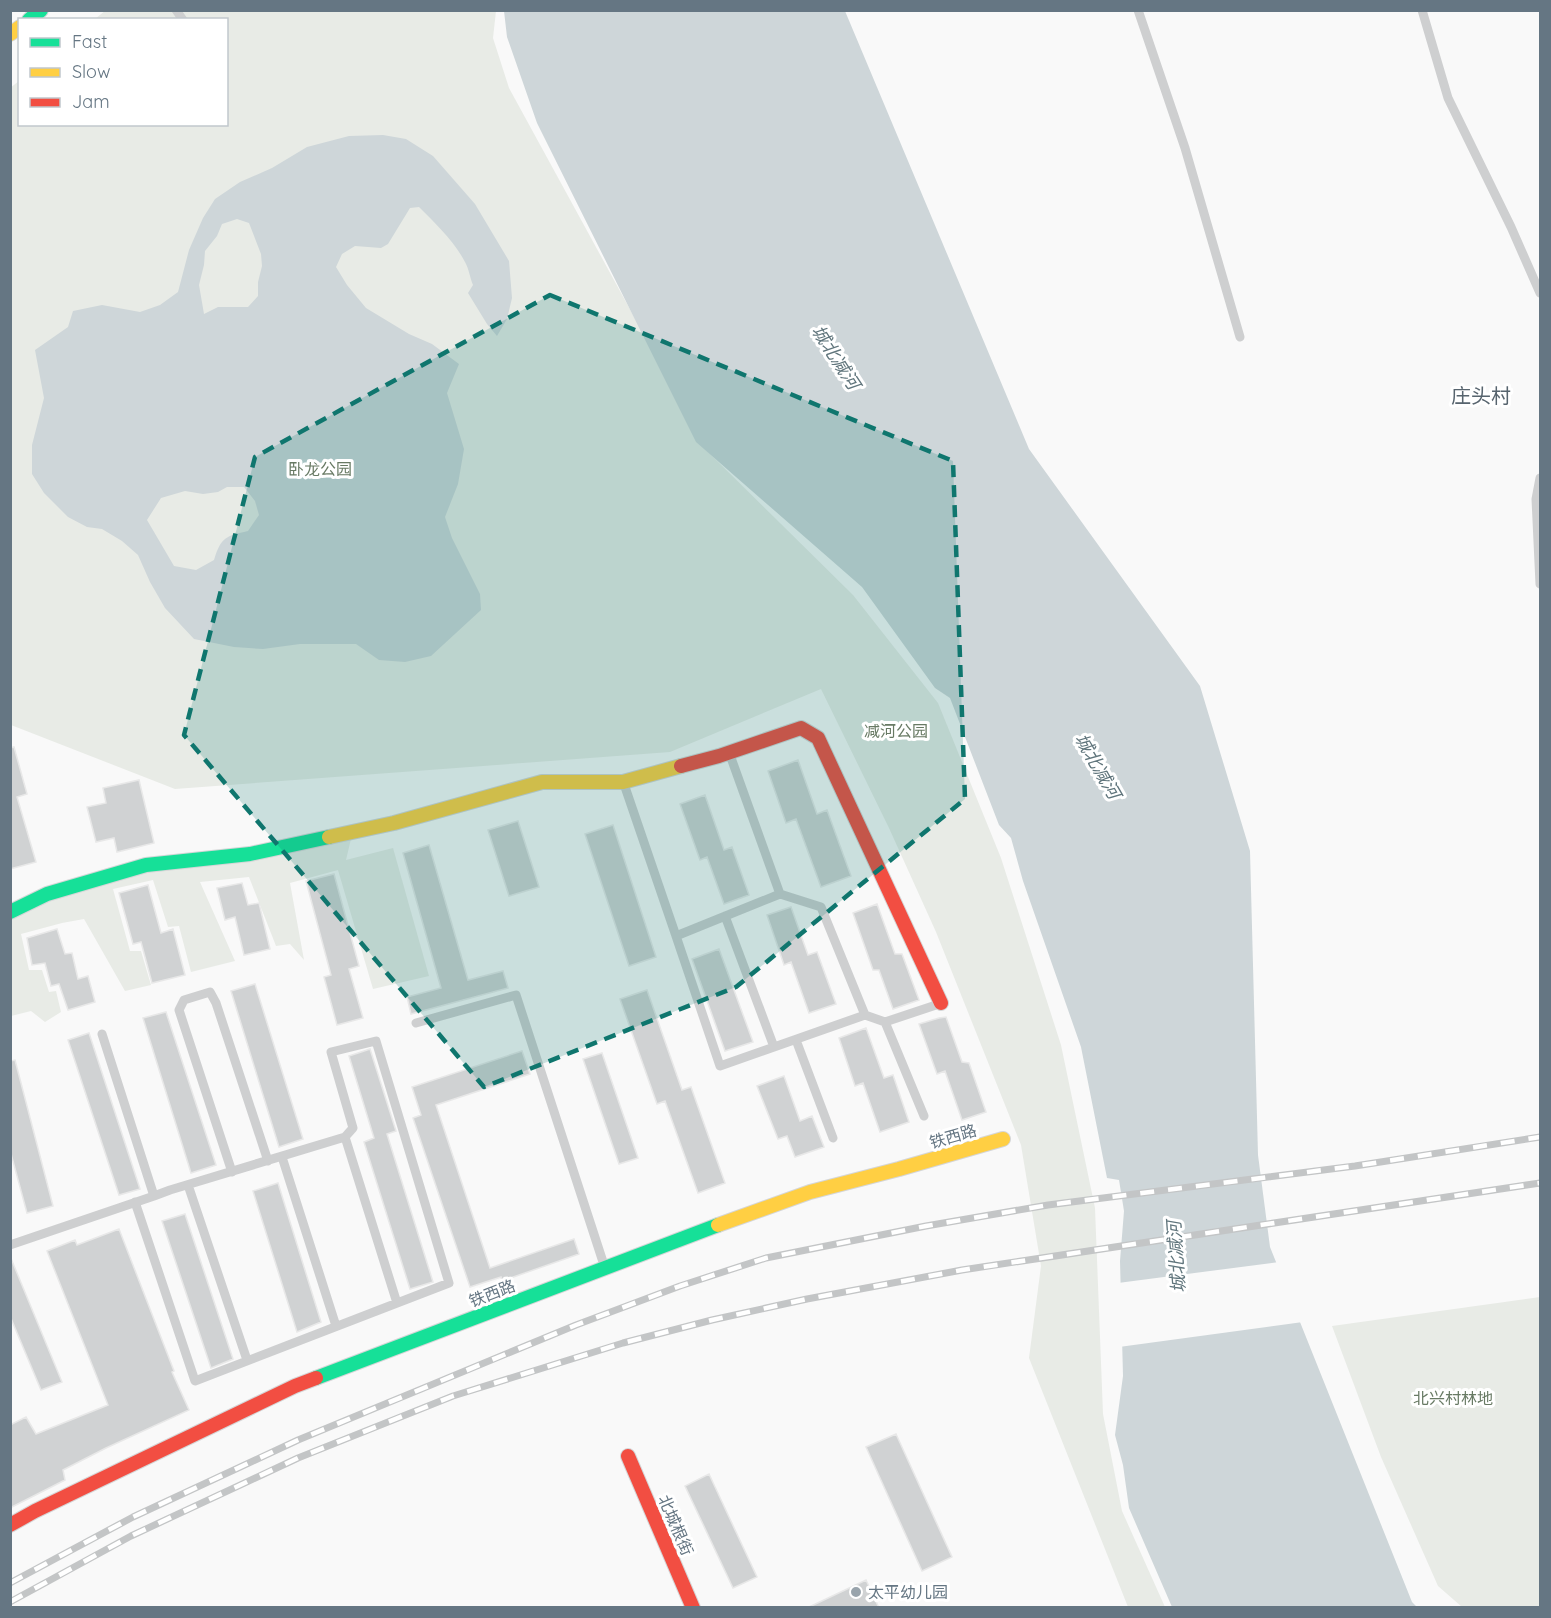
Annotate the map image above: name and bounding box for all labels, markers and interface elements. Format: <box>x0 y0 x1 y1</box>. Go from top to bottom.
legend <box>18 18 228 126</box>
text: Fast <box>72 30 107 53</box>
text: Slow <box>72 60 110 83</box>
text: Jam <box>72 90 110 113</box>
water label: 城北减河 <box>807 321 867 396</box>
district label: 庄头村 <box>1451 383 1511 408</box>
park label: 卧龙公园 <box>288 459 352 479</box>
park label: 减河公园 <box>864 721 928 741</box>
water label: 城北减河 <box>1070 729 1127 806</box>
street label: 铁西路 <box>927 1120 979 1152</box>
water label: 城北减河 <box>1162 1217 1190 1294</box>
street label: 铁西路 <box>466 1275 518 1311</box>
park label: 北兴村林地 <box>1413 1388 1493 1408</box>
street label: 北城根街 <box>654 1492 698 1558</box>
place label: 太平幼儿园 <box>868 1582 948 1602</box>
marker: 太平幼儿园 <box>849 1585 863 1599</box>

